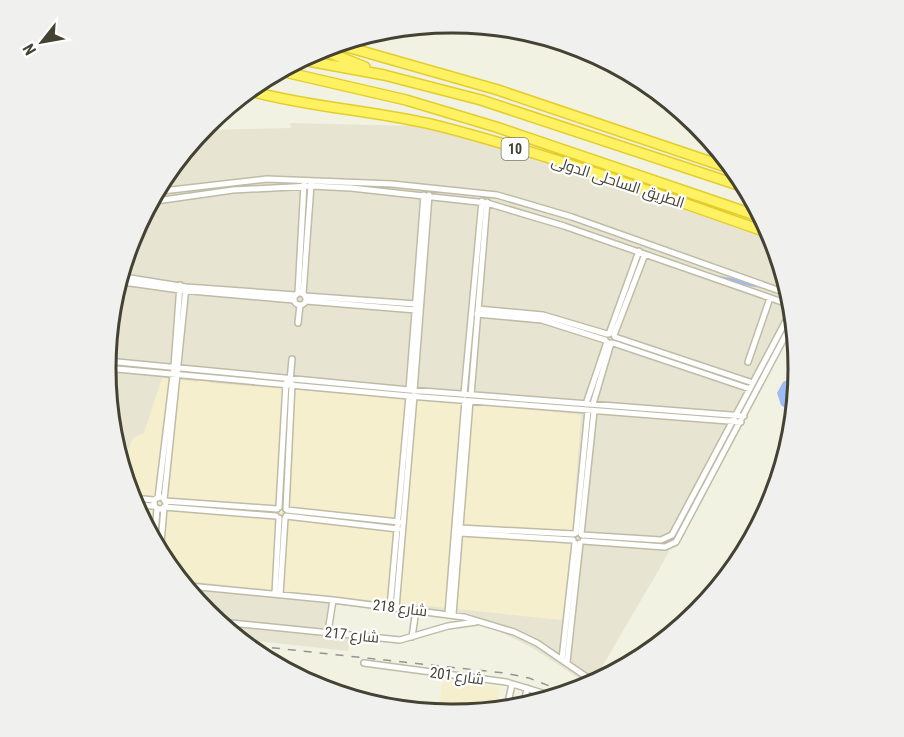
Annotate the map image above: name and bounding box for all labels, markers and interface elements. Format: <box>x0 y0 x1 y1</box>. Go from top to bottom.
north arrow <box>12 12 72 72</box>
text: N <box>19 40 40 59</box>
road number: 10 <box>502 138 528 160</box>
street label: الطريق الساحلى الدولى <box>549 152 687 213</box>
street label: شارع 218 <box>372 596 428 622</box>
street label: شارع 217 <box>324 623 380 649</box>
street label: شارع 201 <box>428 663 485 691</box>

